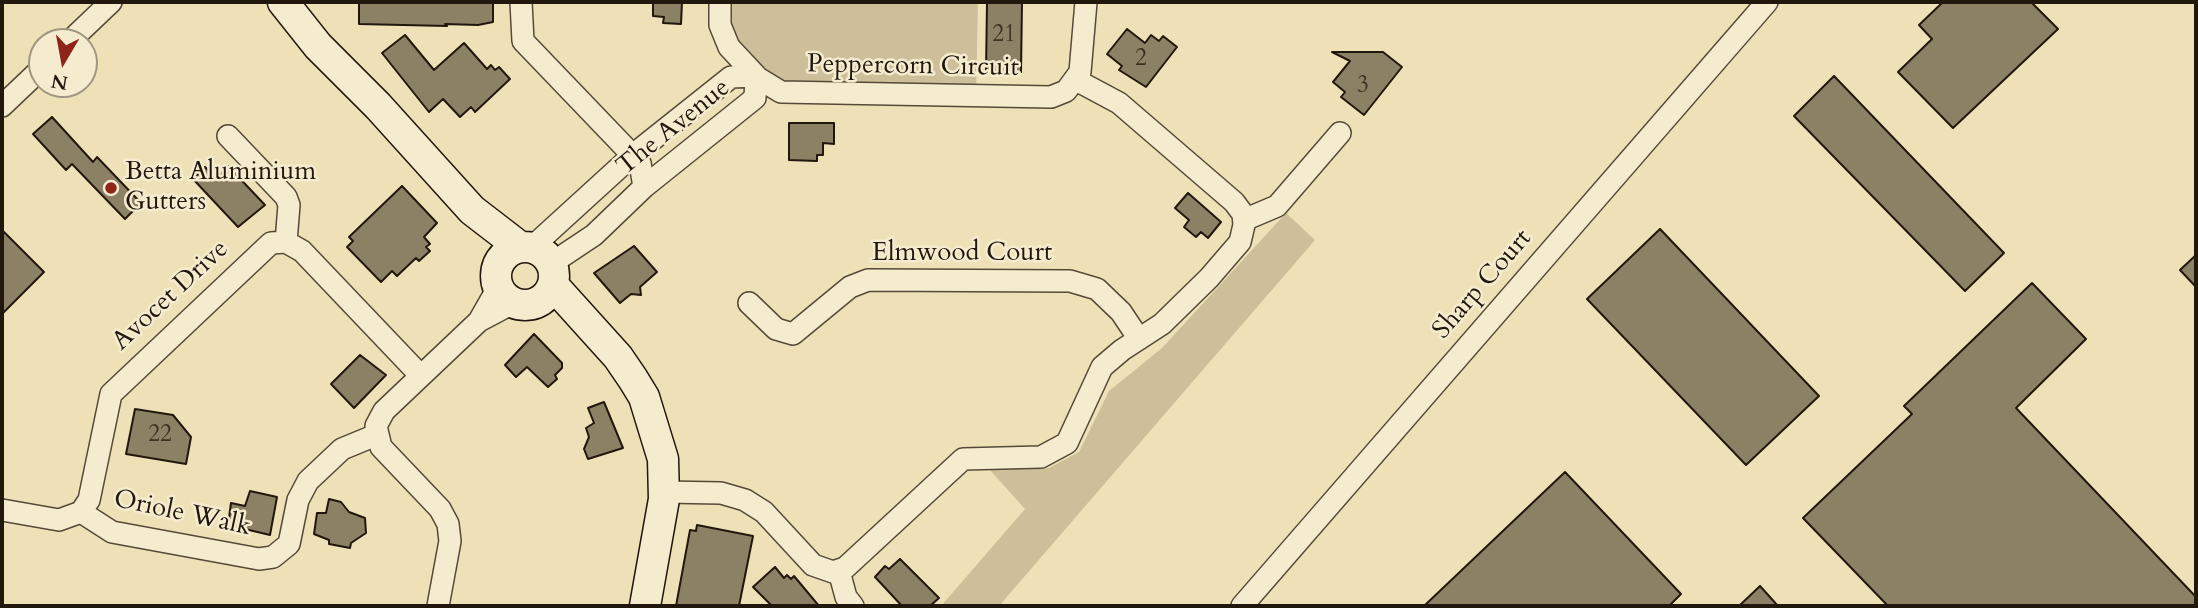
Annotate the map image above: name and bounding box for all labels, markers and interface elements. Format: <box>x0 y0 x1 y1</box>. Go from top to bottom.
house number: 21 <box>992 22 1016 50</box>
north arrow <box>28 28 98 98</box>
house number: 2 <box>1135 46 1147 74</box>
street label: Peppercorn Circuit <box>807 50 1019 84</box>
text: N <box>49 67 70 96</box>
street label: The Avenue <box>611 73 737 183</box>
house number: 3 <box>1357 73 1369 101</box>
place label: Betta Aluminium Gutters <box>125 157 316 218</box>
marker: Betta Aluminium Gutters <box>103 180 119 196</box>
street label: Sharp Court <box>1427 224 1539 346</box>
street label: Avocet Drive <box>106 234 236 358</box>
street label: Elmwood Court <box>872 238 1052 270</box>
house number: 22 <box>148 422 172 450</box>
street label: Oriole Walk <box>111 484 253 544</box>

